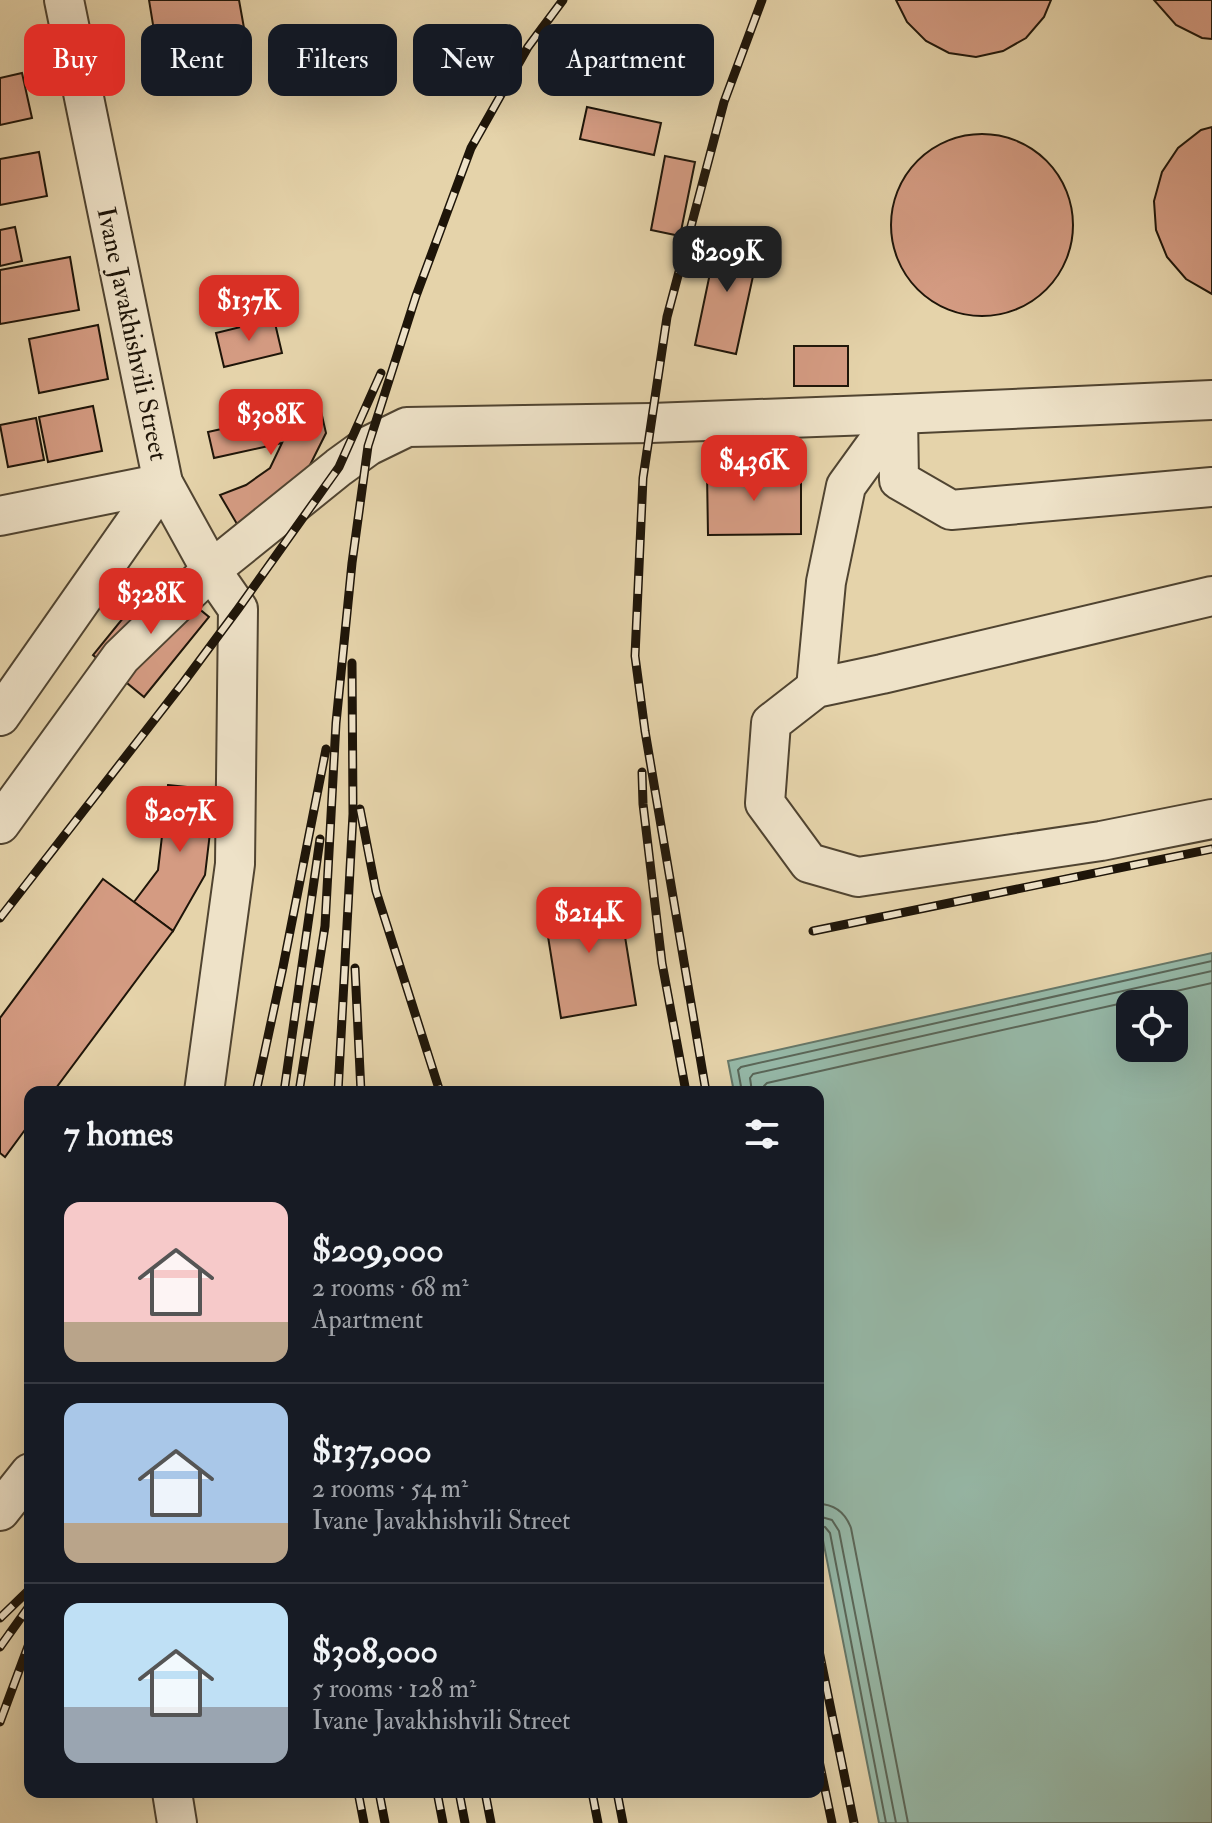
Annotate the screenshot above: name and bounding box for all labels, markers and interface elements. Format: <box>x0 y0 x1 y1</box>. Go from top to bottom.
chip: Buy <box>24 24 125 96</box>
chip: Rent <box>141 24 252 96</box>
chip: Filters <box>268 24 397 96</box>
chip: New <box>413 24 522 96</box>
chip: Apartment <box>538 24 714 96</box>
street label: Ivane Javakhishvili Street <box>89 204 175 464</box>
pin: $209K <box>671 226 783 294</box>
text: $209K <box>691 236 763 268</box>
pin: $137K <box>193 275 305 343</box>
text: $137K <box>217 285 281 317</box>
pin: $308K <box>215 389 327 457</box>
text: $308K <box>237 399 305 431</box>
pin: $436K <box>698 435 810 503</box>
text: $436K <box>719 445 789 477</box>
pin: $328K <box>95 568 207 636</box>
text: $328K <box>117 578 185 610</box>
pin: $207K <box>124 786 236 854</box>
text: $207K <box>144 796 216 828</box>
pin: $214K <box>533 887 645 955</box>
text: $214K <box>554 897 624 929</box>
map controls <box>1116 990 1188 1062</box>
button: locate <box>1116 990 1188 1062</box>
icon: filters <box>740 1112 784 1156</box>
text: 7 homes <box>64 1113 173 1156</box>
text: $209,000 <box>312 1229 444 1272</box>
icon: home <box>128 1234 224 1330</box>
text: 2 rooms · 68 m² <box>312 1272 469 1304</box>
text: Apartment <box>312 1304 423 1336</box>
text: $137,000 <box>312 1430 432 1473</box>
icon: home <box>128 1435 224 1531</box>
text: 2 rooms · 54 m² <box>312 1473 468 1505</box>
text: Ivane Javakhishvili Street <box>312 1505 571 1537</box>
text: $308,000 <box>312 1630 438 1673</box>
icon: home <box>128 1635 224 1731</box>
text: 5 rooms · 128 m² <box>312 1673 476 1705</box>
text: Ivane Javakhishvili Street <box>312 1705 571 1737</box>

